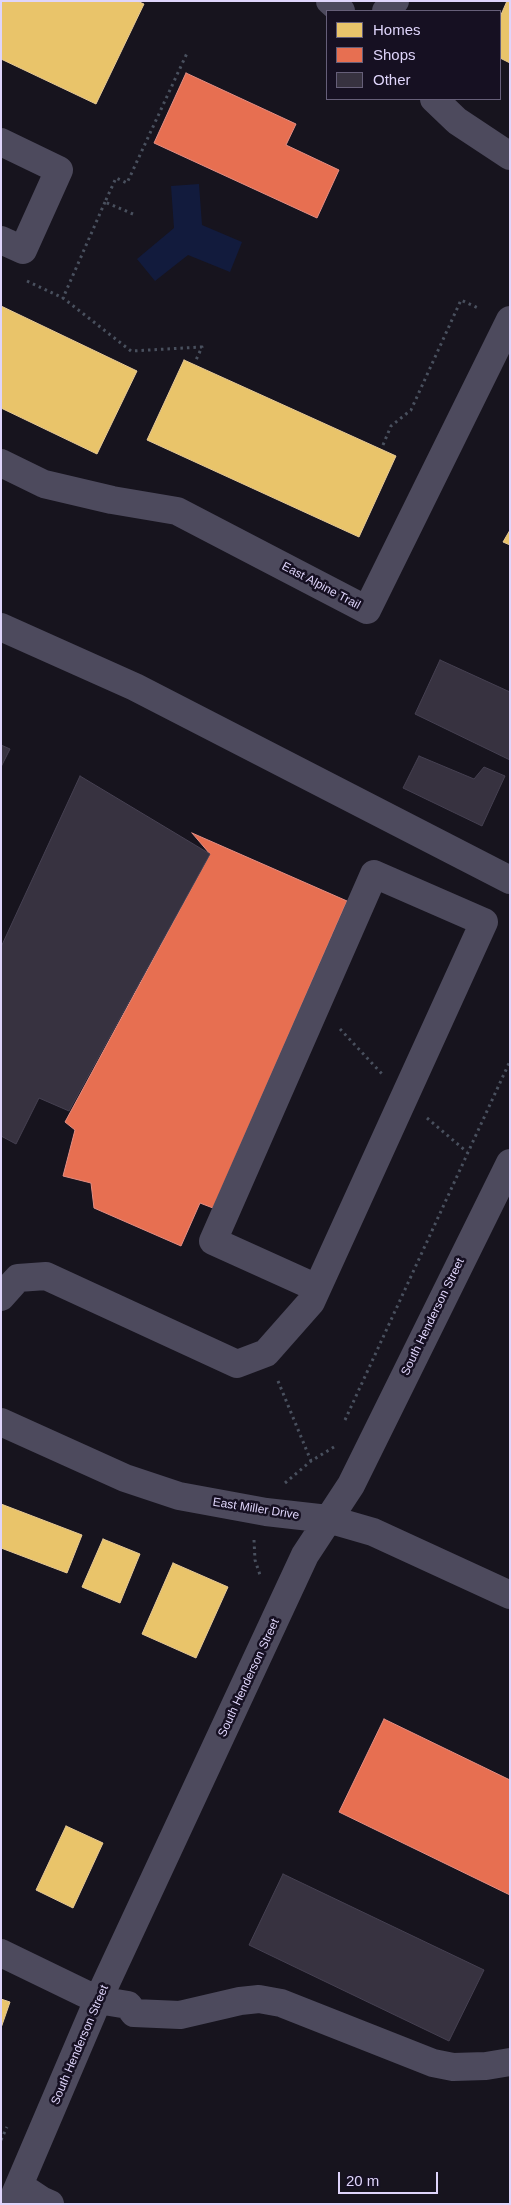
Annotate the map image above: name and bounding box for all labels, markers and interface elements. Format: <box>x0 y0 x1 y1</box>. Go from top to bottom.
legend <box>326 10 501 100</box>
text: Homes <box>373 21 421 38</box>
text: Shops <box>373 46 416 63</box>
text: Other <box>373 71 411 88</box>
street label: East Alpine Trail <box>279 559 363 613</box>
street label: South Henderson Street <box>398 1256 468 1378</box>
street label: East Miller Drive <box>212 1495 300 1523</box>
street label: South Henderson Street <box>215 1617 283 1739</box>
street label: South Henderson Street <box>48 1983 112 2107</box>
scale bar <box>341 2162 441 2194</box>
text: 20 m <box>346 2172 379 2189</box>

